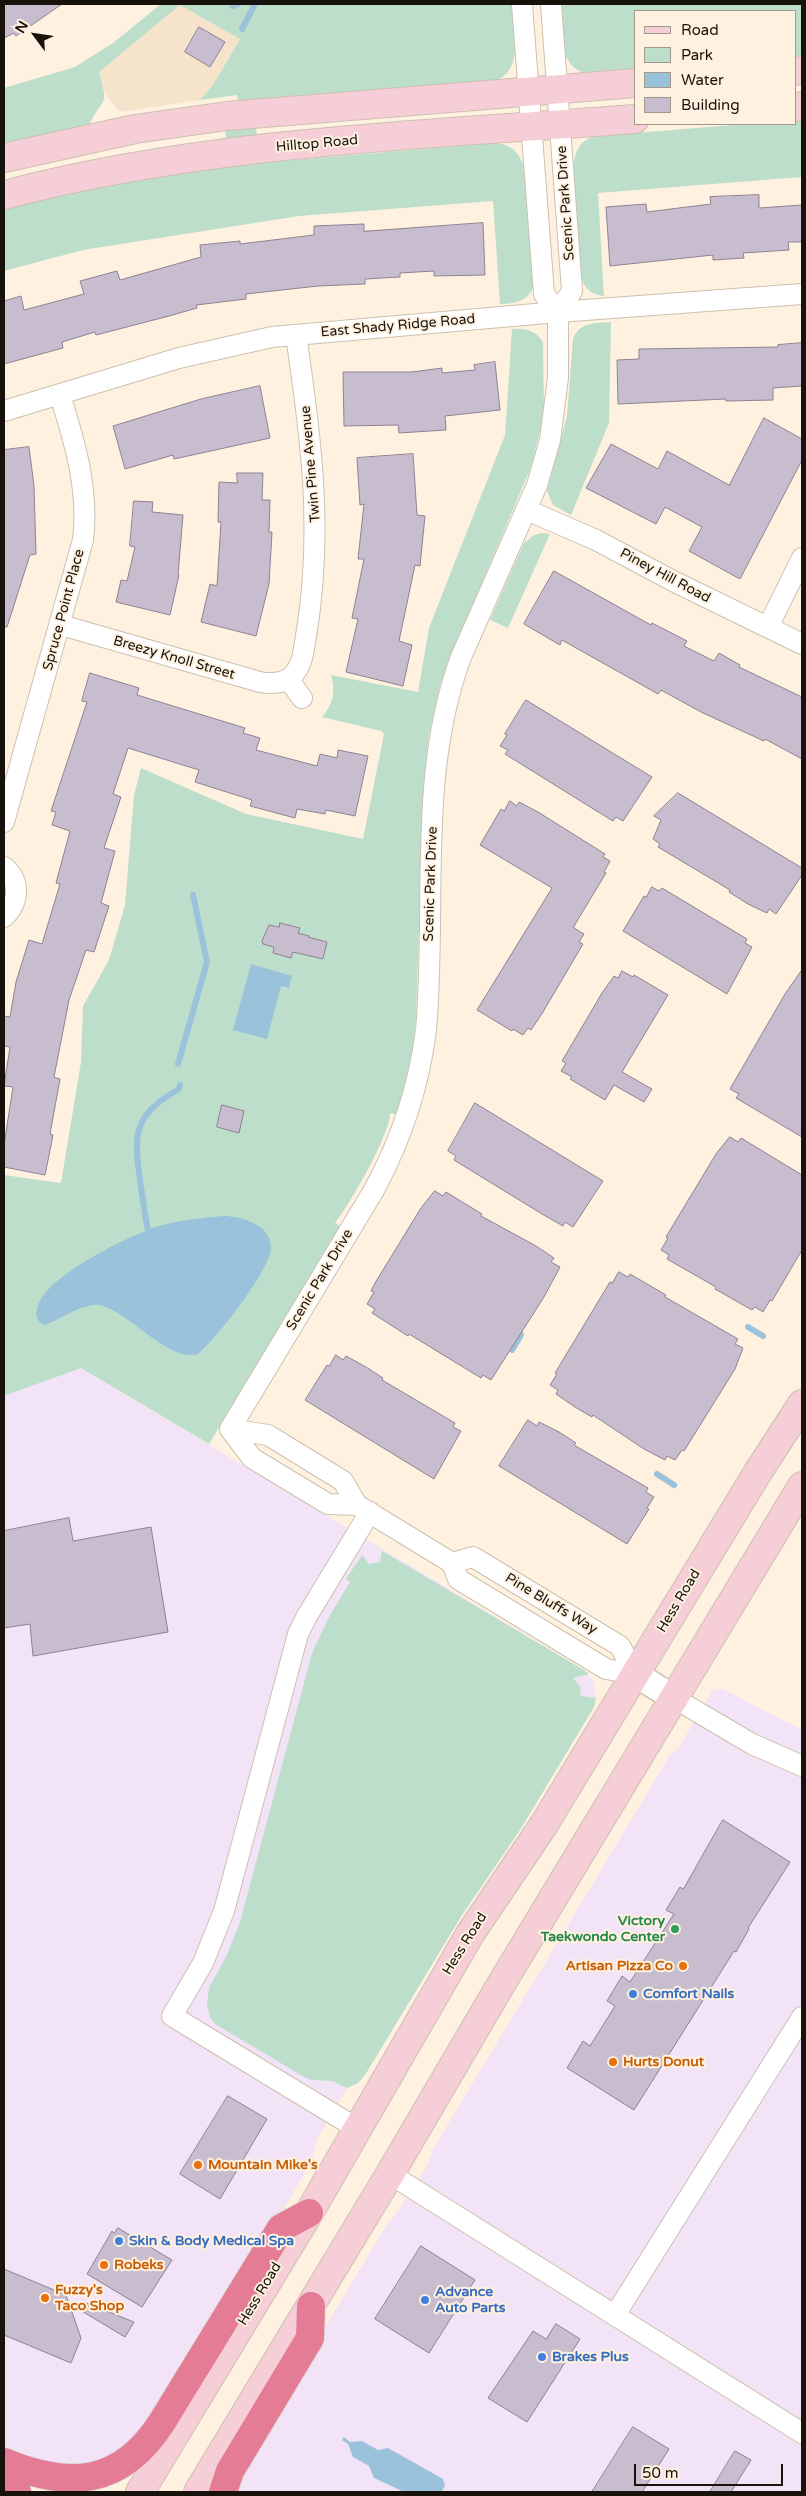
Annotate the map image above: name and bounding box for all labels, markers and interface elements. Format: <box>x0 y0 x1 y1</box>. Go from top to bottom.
north arrow <box>10 10 60 60</box>
legend <box>634 10 796 125</box>
text: N <box>12 18 32 36</box>
text: Road <box>681 21 719 39</box>
text: Park <box>681 46 713 64</box>
text: Water <box>681 71 724 89</box>
text: Building <box>681 96 740 114</box>
street label: Hilltop Road <box>275 132 359 156</box>
street label: Scenic Park Drive <box>554 145 578 261</box>
street label: East Shady Ridge Road <box>320 311 476 341</box>
street label: Twin Pine Avenue <box>298 405 324 523</box>
street label: Piney Hill Road <box>617 545 713 607</box>
street label: Spruce Point Place <box>40 548 88 672</box>
street label: Breezy Knoll Street <box>111 633 237 683</box>
street label: Scenic Park Drive <box>421 826 441 942</box>
street label: Scenic Park Drive <box>283 1226 357 1334</box>
street label: Hess Road <box>654 1566 704 1636</box>
street label: Pine Bluffs Way <box>502 1570 600 1638</box>
street label: Hess Road <box>439 1910 491 1978</box>
place label: Victory Taekwondo Center <box>541 1913 665 1945</box>
marker: Victory Taekwondo Center <box>669 1923 681 1935</box>
place label: Artisan Pizza Co <box>565 1958 673 1974</box>
marker: Artisan Pizza Co <box>677 1960 689 1972</box>
place label: Comfort Nails <box>643 1986 734 2002</box>
marker: Comfort Nails <box>627 1988 639 2000</box>
place label: Hurts Donut <box>623 2054 704 2070</box>
marker: Hurts Donut <box>607 2056 619 2068</box>
place label: Mountain Mike's <box>208 2157 318 2173</box>
marker: Mountain Mike's <box>192 2159 204 2171</box>
place label: Skin & Body Medical Spa <box>129 2233 294 2249</box>
marker: Skin & Body Medical Spa <box>113 2235 125 2247</box>
place label: Robeks <box>114 2257 164 2273</box>
marker: Robeks <box>98 2259 110 2271</box>
street label: Hess Road <box>235 2259 285 2329</box>
place label: Fuzzy's Taco Shop <box>55 2282 124 2314</box>
place label: Advance Auto Parts <box>435 2284 506 2316</box>
marker: Fuzzy's Taco Shop <box>39 2292 51 2304</box>
marker: Advance Auto Parts <box>419 2294 431 2306</box>
place label: Brakes Plus <box>552 2349 629 2365</box>
marker: Brakes Plus <box>536 2351 548 2363</box>
scale bar <box>636 2454 785 2486</box>
text: 50 m <box>642 2464 679 2482</box>

